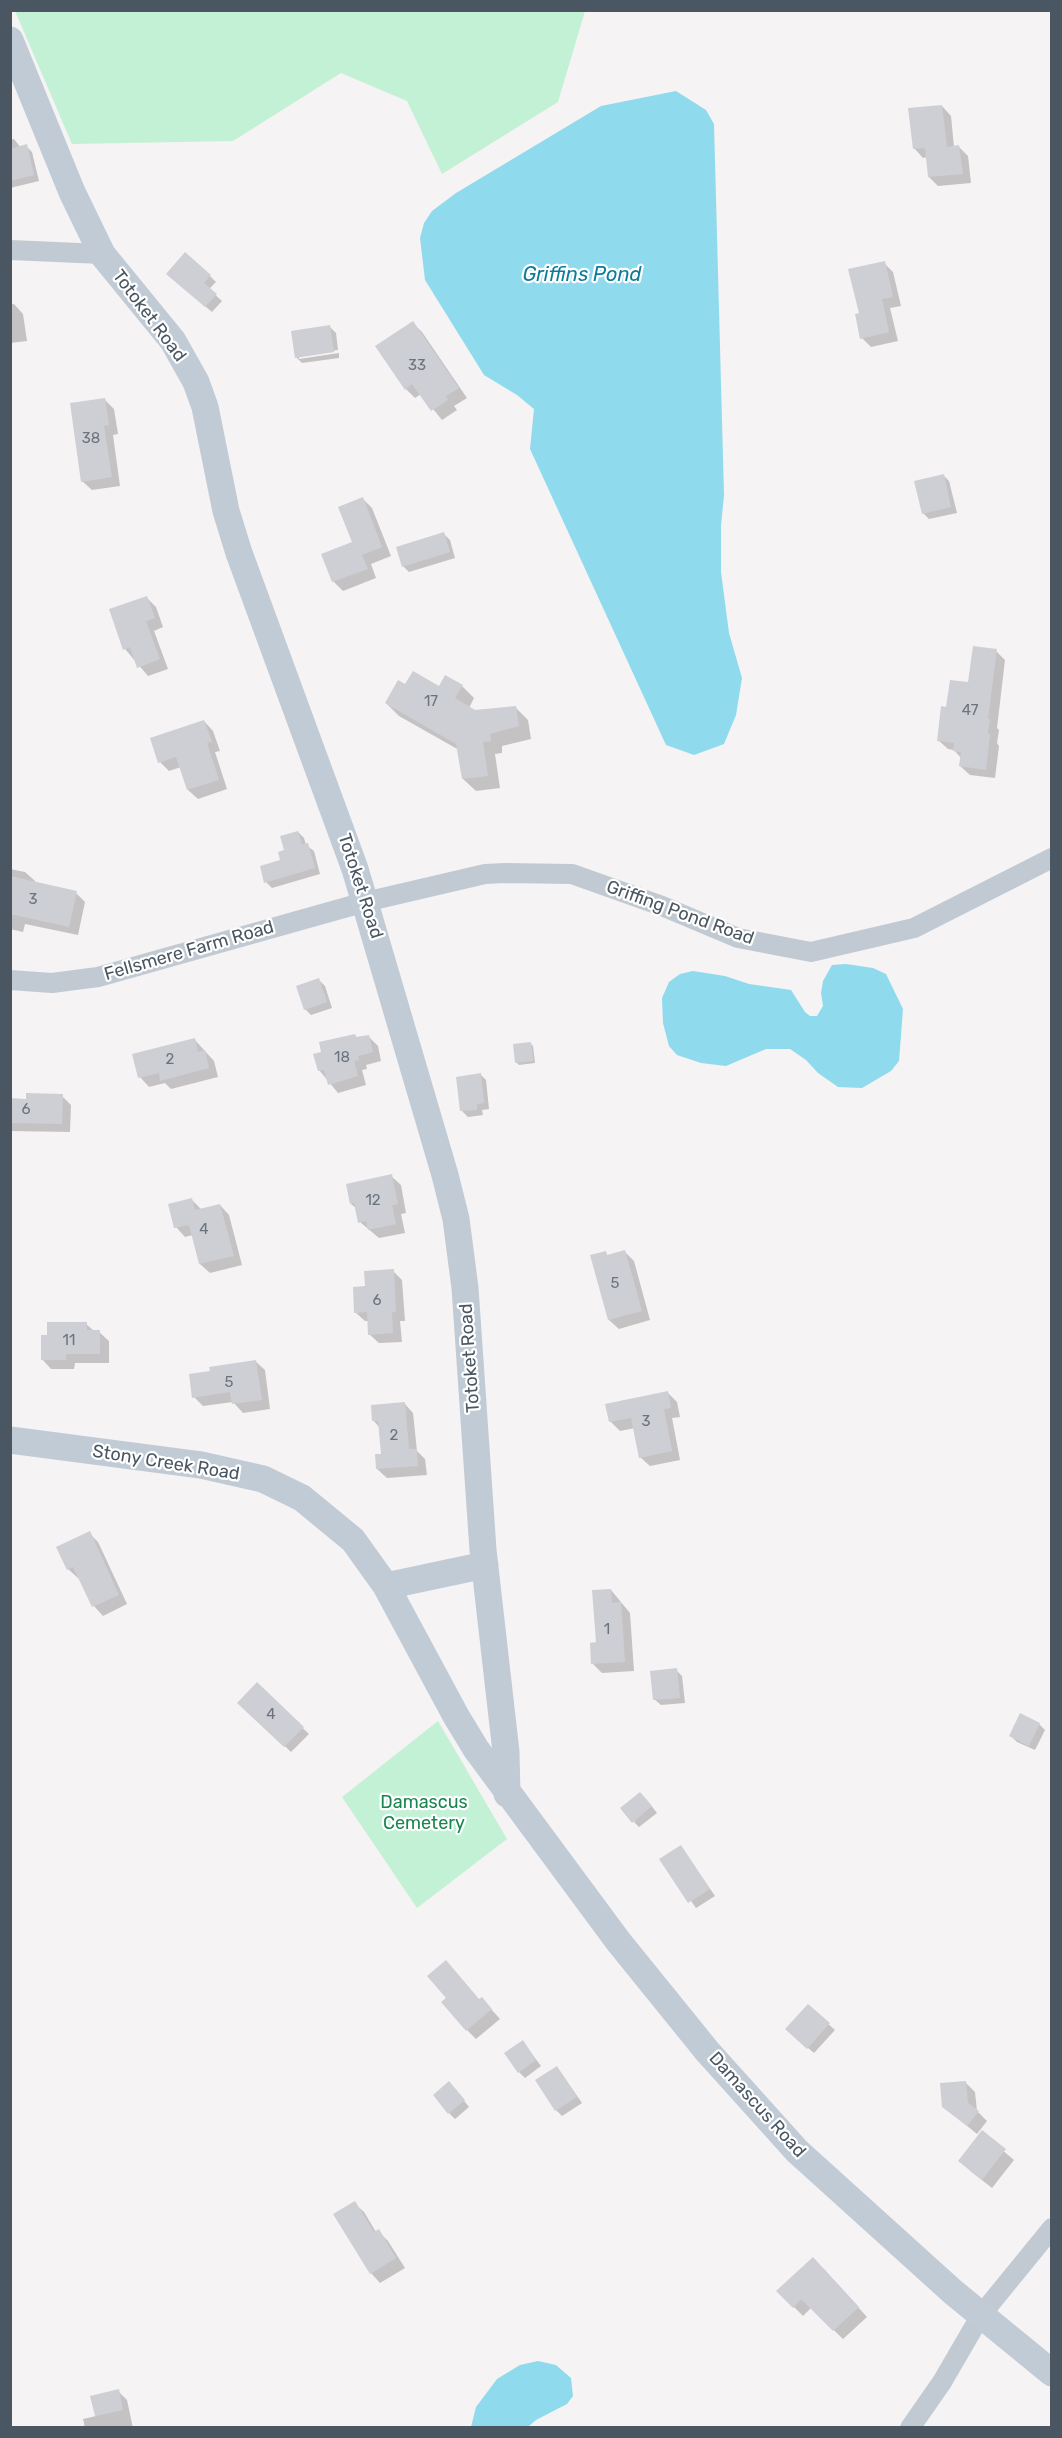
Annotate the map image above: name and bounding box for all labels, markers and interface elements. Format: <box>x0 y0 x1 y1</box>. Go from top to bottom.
water label: Griffins Pond <box>523 263 641 287</box>
street label: Totoket Road <box>107 266 191 366</box>
house number: 33 <box>408 357 426 375</box>
house number: 38 <box>82 430 100 448</box>
house number: 17 <box>424 693 438 711</box>
house number: 47 <box>962 702 978 720</box>
street label: Totoket Road <box>333 831 387 941</box>
street label: Griffing Pond Road <box>603 876 757 950</box>
house number: 3 <box>28 891 38 909</box>
street label: Fellsmere Farm Road <box>102 916 276 986</box>
house number: 18 <box>334 1049 350 1067</box>
house number: 2 <box>166 1051 174 1069</box>
house number: 6 <box>21 1101 31 1119</box>
house number: 12 <box>365 1192 381 1210</box>
house number: 4 <box>199 1221 209 1239</box>
house number: 5 <box>611 1275 619 1293</box>
house number: 6 <box>372 1292 382 1310</box>
street label: Totoket Road <box>455 1303 485 1413</box>
house number: 11 <box>63 1332 75 1350</box>
house number: 5 <box>225 1374 233 1392</box>
house number: 3 <box>641 1413 651 1431</box>
house number: 2 <box>390 1427 398 1445</box>
street label: Stony Creek Road <box>91 1441 241 1485</box>
house number: 1 <box>604 1621 610 1639</box>
house number: 4 <box>266 1706 276 1724</box>
park label: Damascus Cemetery <box>380 1792 468 1834</box>
street label: Damascus Road <box>704 2048 810 2162</box>

